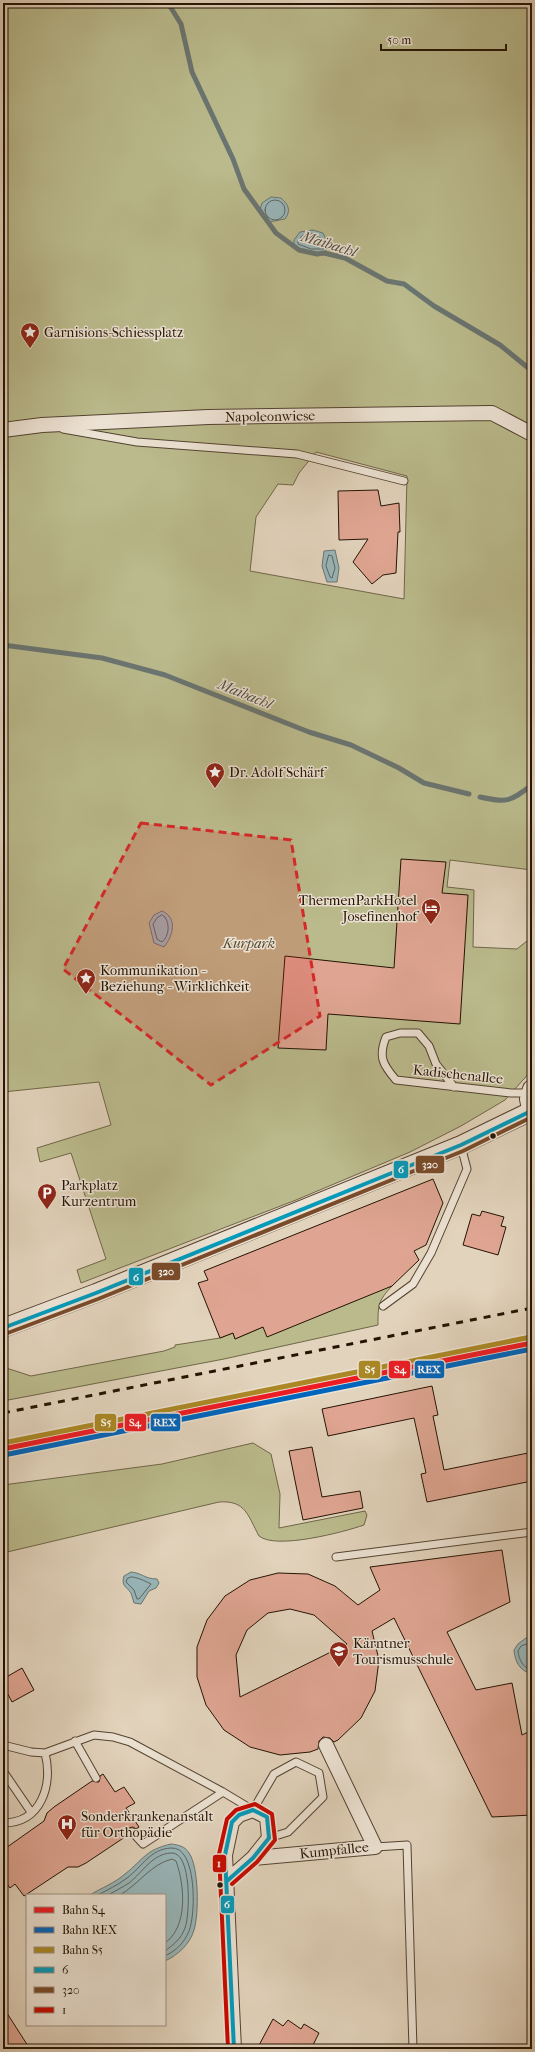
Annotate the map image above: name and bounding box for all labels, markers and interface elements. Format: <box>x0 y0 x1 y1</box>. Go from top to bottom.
scale bar <box>381 26 506 52</box>
text: 50 m <box>387 33 411 47</box>
water label: Maibachl <box>298 227 361 262</box>
place icon: Garnisions-Schiessplatz <box>19 321 41 349</box>
place label: Garnisions-Schiessplatz <box>44 324 183 341</box>
street label: Napoleonwiese <box>225 407 315 426</box>
water label: Maibachl <box>214 675 277 714</box>
place icon: Dr. Adolf Schärf <box>204 761 226 789</box>
place label: Dr. Adolf Schärf <box>229 764 328 781</box>
place label: ThermenParkHotel Josefinenhof <box>298 892 420 925</box>
hotel icon: ThermenParkHotel Josefinenhof <box>420 897 442 925</box>
park label: Kurpark <box>222 935 275 952</box>
place label: Kommunikation - Beziehung - Wirklichkeit <box>100 962 250 995</box>
place icon: Kommunikation - Beziehung - Wirklichkeit <box>75 967 97 995</box>
street label: Kadischenallee <box>412 1061 504 1088</box>
unlabelled marker <box>488 1131 498 1141</box>
line badge: 320 <box>415 1155 445 1174</box>
text: 320 <box>422 1158 438 1171</box>
line badge: 6 <box>393 1160 409 1179</box>
text: 6 <box>398 1163 405 1176</box>
place label: Parkplatz Kurzentrum <box>61 1177 137 1210</box>
parking icon: Parkplatz Kurzentrum <box>36 1182 58 1210</box>
line badge: 320 <box>151 1262 181 1281</box>
text: 320 <box>158 1265 174 1278</box>
line badge: 6 <box>128 1267 144 1286</box>
text: 6 <box>133 1271 140 1284</box>
line badge: S5 <box>358 1360 381 1379</box>
line badge: S4 <box>388 1360 411 1379</box>
line badge: REX <box>414 1360 445 1379</box>
text: S5 <box>365 1363 375 1376</box>
text: S4 <box>394 1363 407 1376</box>
text: REX <box>417 1363 441 1376</box>
line badge: S5 <box>94 1413 117 1432</box>
line badge: S4 <box>124 1413 147 1432</box>
line badge: REX <box>150 1413 181 1432</box>
text: S5 <box>101 1416 111 1429</box>
text: S4 <box>129 1416 142 1429</box>
text: REX <box>153 1416 177 1429</box>
place label: Kärntner Tourismusschule <box>353 1635 454 1668</box>
school or university icon: Kärntner Tourismusschule <box>328 1640 350 1668</box>
place label: Sonderkrankenanstalt für Orthopädie <box>81 1808 214 1841</box>
hospital icon: Sonderkrankenanstalt für Orthopädie <box>56 1813 78 1841</box>
street label: Kumpfallee <box>299 1838 370 1863</box>
line badge: 1 <box>212 1854 227 1873</box>
text: 1 <box>217 1857 221 1870</box>
unlabelled marker <box>215 1880 225 1890</box>
legend <box>26 1894 166 2026</box>
line badge: 6 <box>220 1895 235 1914</box>
text: 6 <box>224 1898 231 1911</box>
text: Bahn S4 <box>62 1903 106 1917</box>
text: Bahn REX <box>62 1923 118 1937</box>
text: Bahn S5 <box>62 1943 103 1957</box>
text: 6 <box>62 1963 69 1977</box>
text: 320 <box>62 1983 80 1997</box>
text: 1 <box>62 2003 66 2017</box>

